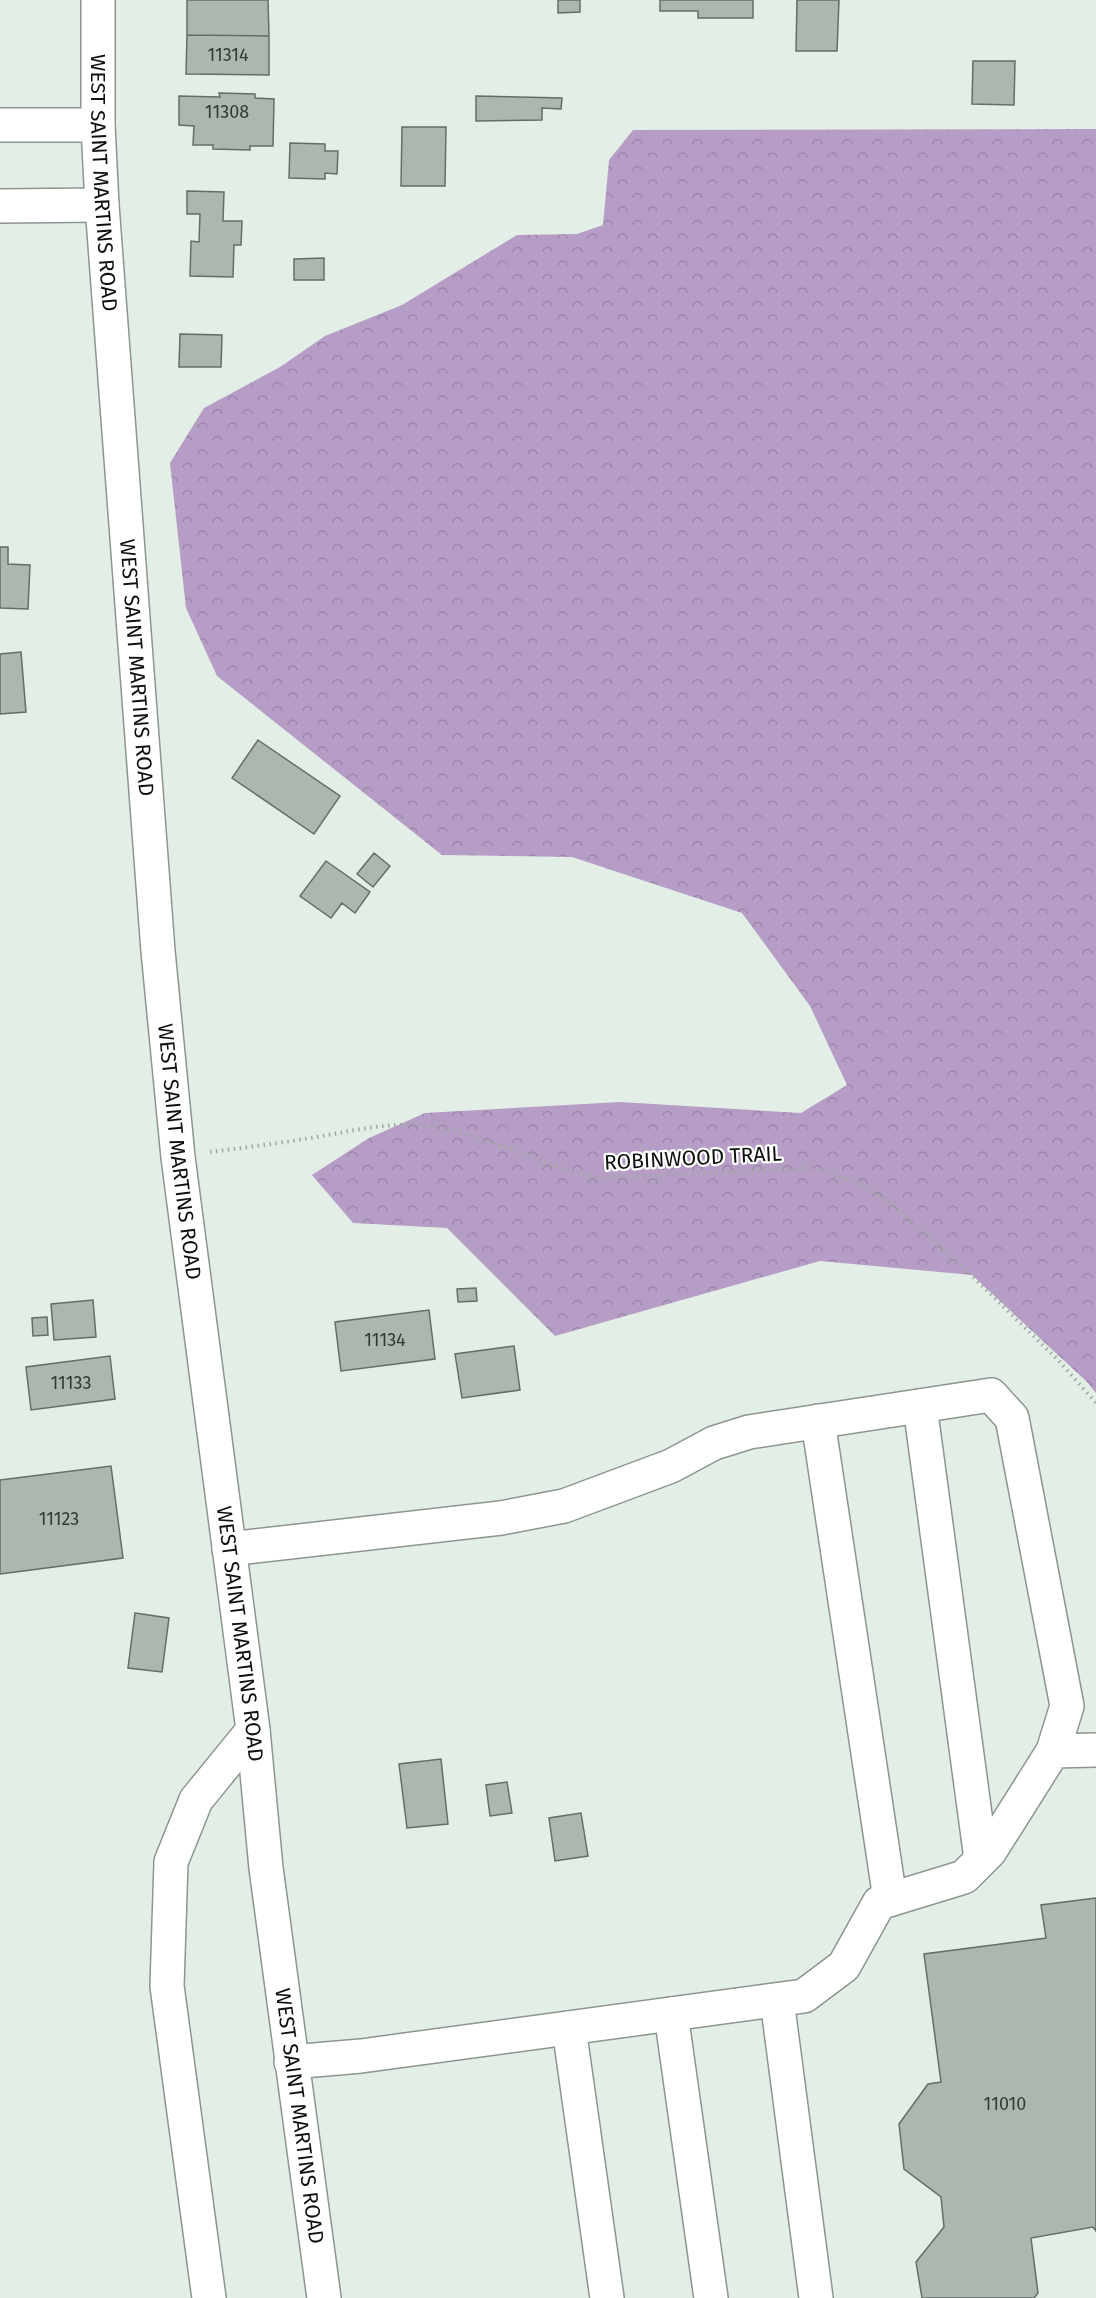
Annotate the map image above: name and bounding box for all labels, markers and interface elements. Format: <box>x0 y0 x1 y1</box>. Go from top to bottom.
house number: 11314 <box>207 44 249 66</box>
street label: WEST SAINT MARTINS ROAD <box>85 54 123 312</box>
house number: 11308 <box>205 101 249 123</box>
street label: WEST SAINT MARTINS ROAD <box>114 538 159 797</box>
street label: WEST SAINT MARTINS ROAD <box>152 1022 207 1281</box>
street label: ROBINWOOD TRAIL <box>603 1140 783 1176</box>
house number: 11134 <box>364 1329 406 1351</box>
house number: 11133 <box>51 1372 91 1394</box>
street label: WEST SAINT MARTINS ROAD <box>211 1504 269 1763</box>
house number: 11123 <box>39 1508 79 1530</box>
street label: WEST SAINT MARTINS ROAD <box>269 1987 330 2246</box>
house number: 11010 <box>984 2093 1026 2115</box>

